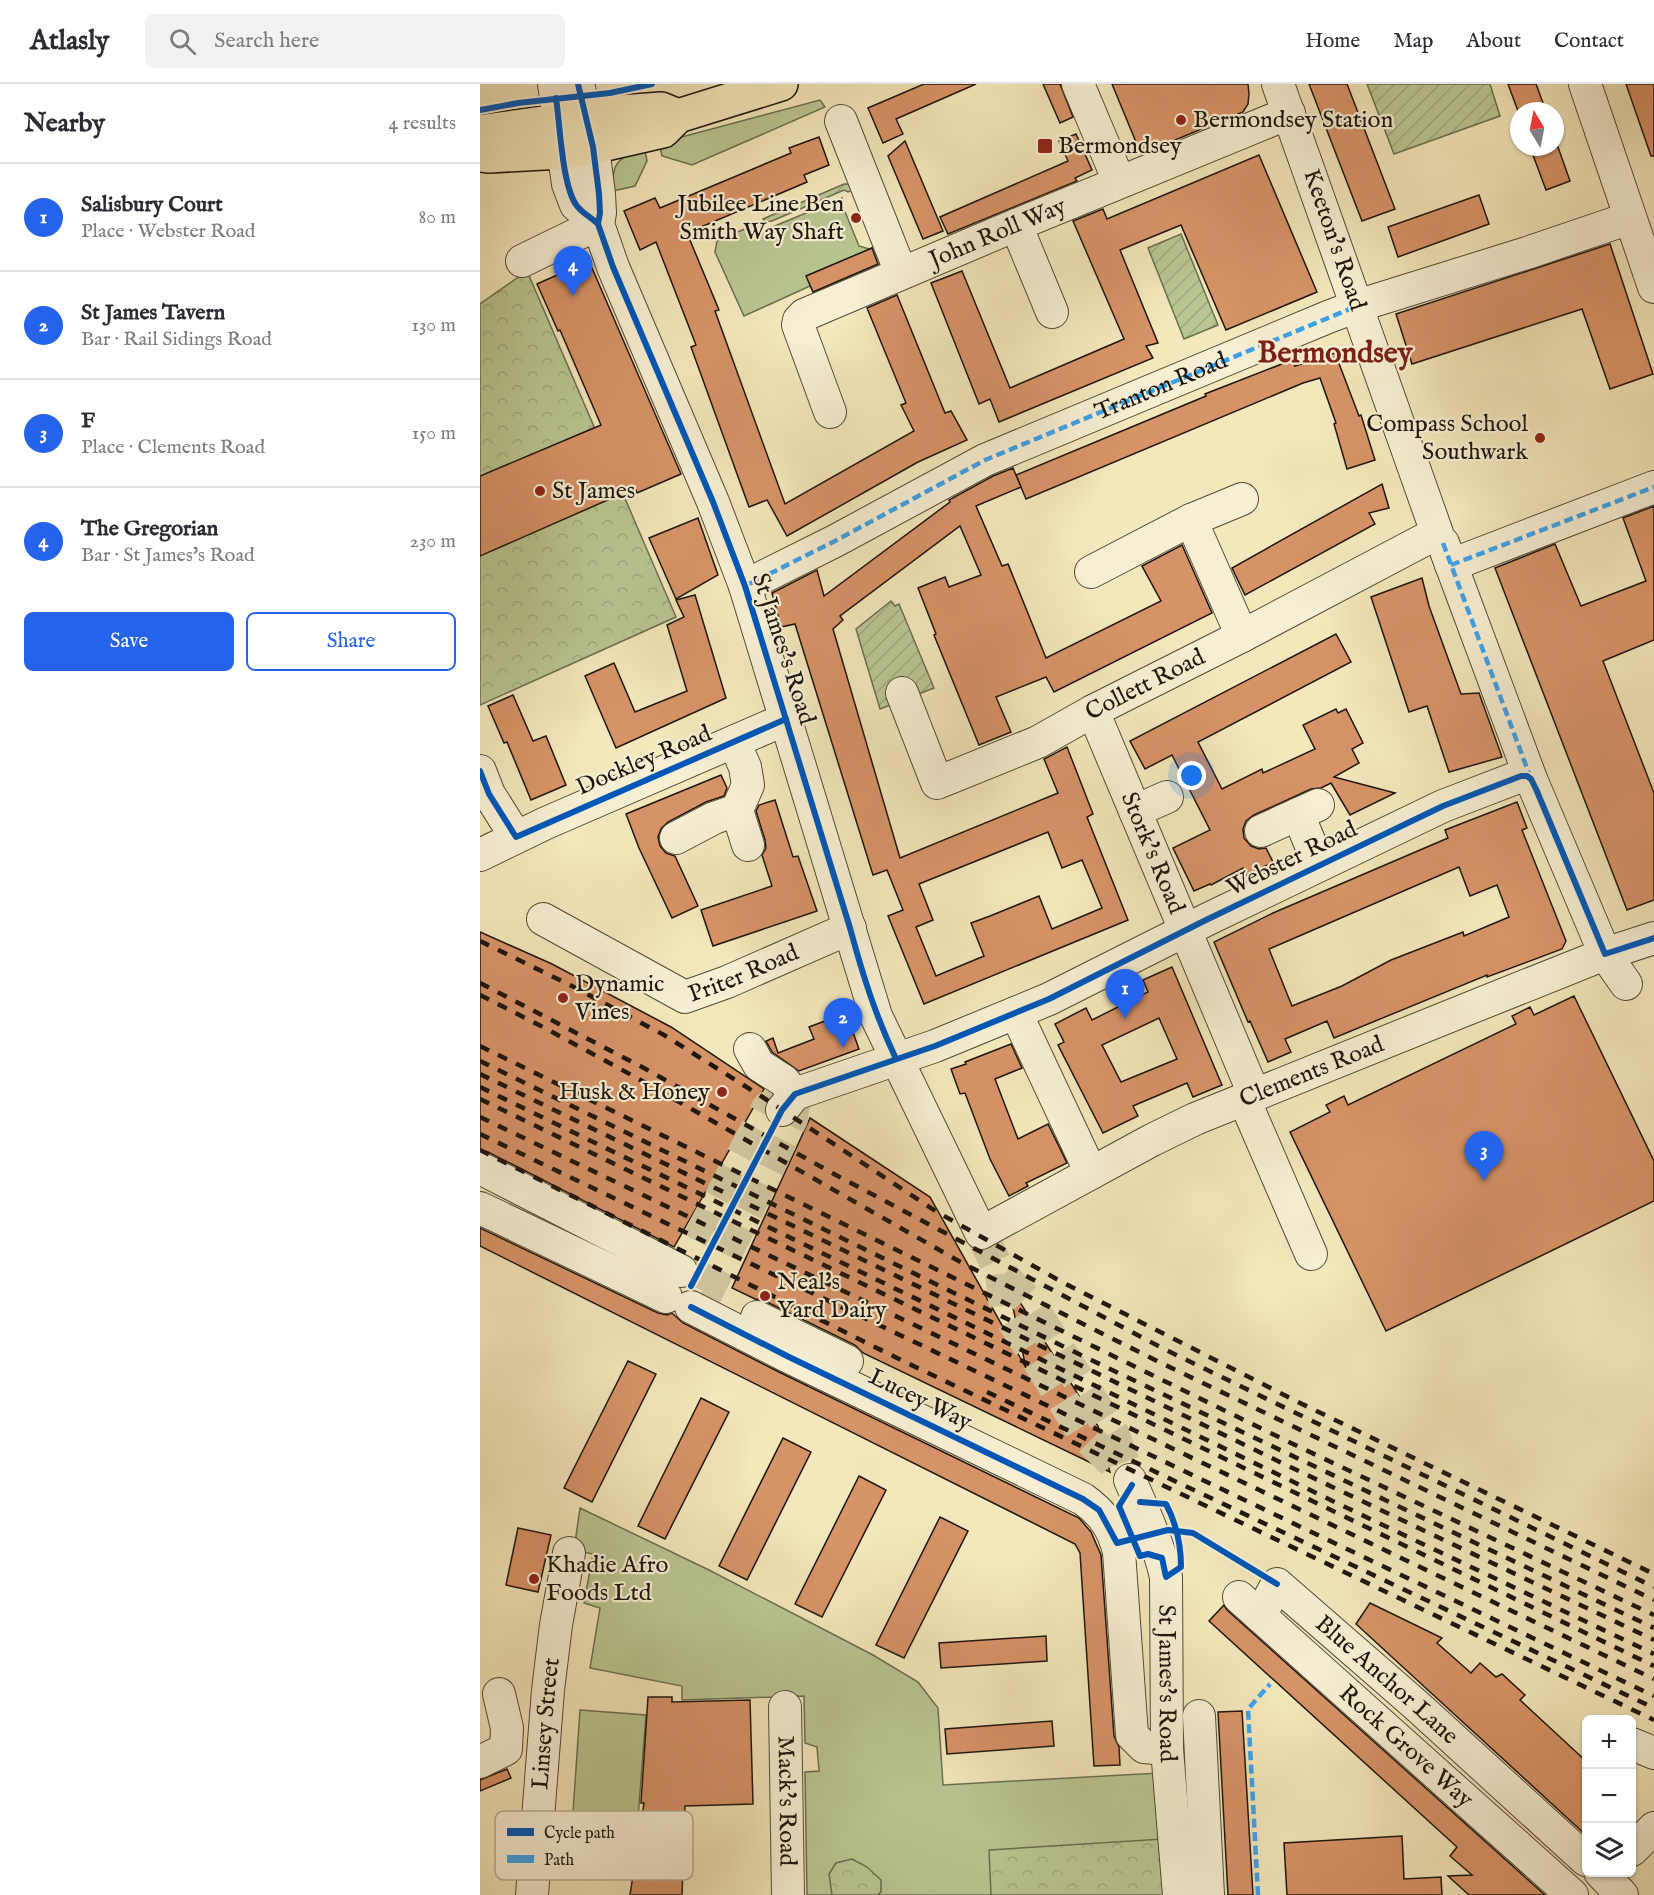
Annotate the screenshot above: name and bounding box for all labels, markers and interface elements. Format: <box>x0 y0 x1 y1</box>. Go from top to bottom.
search box <box>145 14 565 68</box>
text: Atlasly <box>30 24 109 59</box>
icon: search <box>166 25 199 58</box>
text: Search here <box>214 27 319 55</box>
text: Home <box>1305 28 1360 55</box>
text: Map <box>1393 28 1433 55</box>
text: About <box>1466 28 1521 55</box>
text: Contact <box>1554 28 1624 55</box>
north arrow <box>1510 102 1564 156</box>
place label: Bermondsey Station <box>1193 105 1393 136</box>
text: Nearby <box>24 107 105 140</box>
text: 4 results <box>389 111 456 136</box>
marker: Bermondsey Station <box>1174 113 1188 127</box>
place label: Bermondsey <box>1058 131 1182 162</box>
marker: Bermondsey <box>1036 137 1054 155</box>
street label: Keeton's Road <box>1295 165 1373 315</box>
place label: Jubilee Line Ben Smith Way Shaft <box>674 189 844 248</box>
text: Salisbury Court <box>81 191 223 219</box>
street label: John Roll Way <box>922 191 1071 277</box>
text: 1 <box>40 205 47 230</box>
text: 80 m <box>419 205 456 230</box>
marker: Jubilee Line Ben Smith Way Shaft <box>849 211 863 225</box>
text: Place · Webster Road <box>81 219 256 244</box>
pin: 4 <box>554 246 592 296</box>
text: St James Tavern <box>81 299 225 327</box>
text: 2 <box>39 313 48 338</box>
text: 130 m <box>411 313 456 338</box>
text: Bar · Rail Sidings Road <box>81 327 272 352</box>
district label: Bermondsey <box>1258 335 1414 373</box>
street label: Tranton Road <box>1090 345 1232 428</box>
text: F <box>81 407 95 435</box>
place label: Compass School Southwark <box>1366 409 1528 468</box>
text: 3 <box>40 421 47 446</box>
text: 150 m <box>412 421 456 446</box>
marker: Compass School Southwark <box>1533 431 1547 445</box>
text: Place · Clements Road <box>81 435 265 460</box>
place label: St James <box>552 476 635 507</box>
marker: St James <box>533 484 547 498</box>
text: The Gregorian <box>81 515 218 543</box>
text: 4 <box>39 529 48 554</box>
text: 230 m <box>410 529 456 554</box>
text: Bar · St James's Road <box>81 543 255 568</box>
street label: St James's Road <box>744 569 822 729</box>
button: Save <box>24 612 234 671</box>
button: Share <box>246 612 456 671</box>
street label: Collett Road <box>1080 642 1210 728</box>
street label: Dockley Road <box>572 718 717 803</box>
your location <box>1177 761 1206 790</box>
street label: Stork's Road <box>1113 787 1192 919</box>
street label: Webster Road <box>1222 814 1363 904</box>
street label: Priter Road <box>684 937 804 1010</box>
place label: Dynamic Vines <box>574 969 664 1028</box>
pin: 1 <box>1106 970 1144 1019</box>
marker: Dynamic Vines <box>556 991 570 1005</box>
pin: 2 <box>824 998 862 1048</box>
street label: Clements Road <box>1235 1029 1389 1115</box>
place label: Husk & Honey <box>559 1077 710 1108</box>
marker: Husk & Honey <box>715 1085 729 1099</box>
pin: 3 <box>1464 1132 1504 1181</box>
place label: Neal's Yard Dairy <box>777 1267 887 1326</box>
marker: Neal's Yard Dairy <box>758 1289 772 1303</box>
street label: Lucey Way <box>863 1362 977 1438</box>
place label: Khadie Afro Foods Ltd <box>546 1550 669 1609</box>
marker: Khadie Afro Foods Ltd <box>527 1572 541 1586</box>
street label: St James's Road <box>1151 1604 1184 1764</box>
street label: Blue Anchor Lane <box>1308 1609 1465 1752</box>
street label: Linsey Street <box>525 1656 567 1791</box>
street label: Rock Grove Way <box>1332 1678 1480 1815</box>
map controls <box>1582 1715 1636 1877</box>
button: + <box>1582 1715 1636 1769</box>
street label: Mack's Road <box>770 1735 803 1867</box>
button: − <box>1582 1769 1636 1823</box>
legend <box>495 1811 693 1880</box>
button: layers <box>1582 1823 1636 1877</box>
text: Cycle path <box>544 1824 615 1844</box>
text: Path <box>544 1851 575 1871</box>

